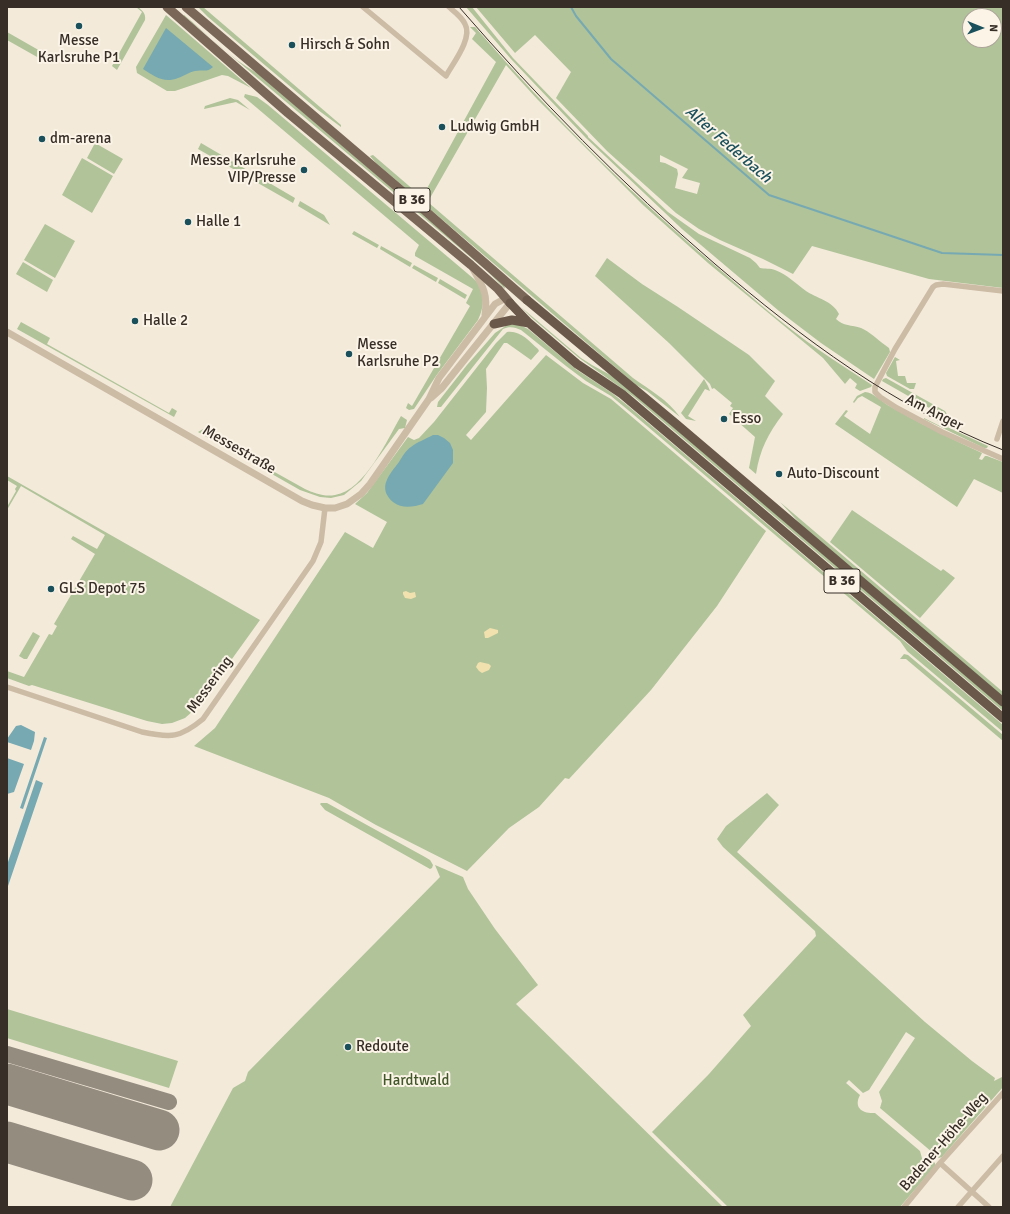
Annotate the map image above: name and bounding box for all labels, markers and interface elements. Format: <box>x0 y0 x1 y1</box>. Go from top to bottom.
north arrow <box>962 8 1002 48</box>
marker: Messe Karlsruhe P1 <box>74 21 84 31</box>
text: N <box>987 24 1000 32</box>
place label: Messe Karlsruhe P1 <box>38 32 120 67</box>
place label: Hirsch & Sohn <box>300 36 390 54</box>
marker: Hirsch & Sohn <box>287 40 297 50</box>
water label: Alter Federbach <box>681 102 775 188</box>
place label: Ludwig GmbH <box>450 118 540 136</box>
marker: Ludwig GmbH <box>437 122 447 132</box>
place label: dm-arena <box>50 130 111 148</box>
marker: dm-arena <box>37 134 47 144</box>
place label: Messe Karlsruhe VIP/Presse <box>190 152 296 187</box>
marker: Messe Karlsruhe VIP/Presse <box>299 165 309 175</box>
road number: B 36 <box>394 188 430 212</box>
place label: Halle 1 <box>196 213 241 231</box>
marker: Halle 1 <box>183 217 193 227</box>
place label: Halle 2 <box>143 312 188 330</box>
marker: Halle 2 <box>130 316 140 326</box>
place label: Messe Karlsruhe P2 <box>357 336 439 371</box>
marker: Messe Karlsruhe P2 <box>344 349 354 359</box>
street label: Am Anger <box>902 391 966 435</box>
place label: Esso <box>732 410 761 428</box>
marker: Esso <box>719 414 729 424</box>
street label: Messestraße <box>199 422 279 478</box>
place label: Auto-Discount <box>787 465 879 483</box>
marker: Auto-Discount <box>774 469 784 479</box>
road number: B 36 <box>824 569 860 593</box>
place label: GLS Depot 75 <box>59 580 146 598</box>
marker: GLS Depot 75 <box>46 584 56 594</box>
street label: Messering <box>183 653 237 717</box>
place label: Redoute <box>356 1038 409 1056</box>
marker: Redoute <box>343 1042 353 1052</box>
park label: Hardtwald <box>383 1072 449 1090</box>
street label: Badener-Höhe-Weg <box>896 1089 992 1195</box>

